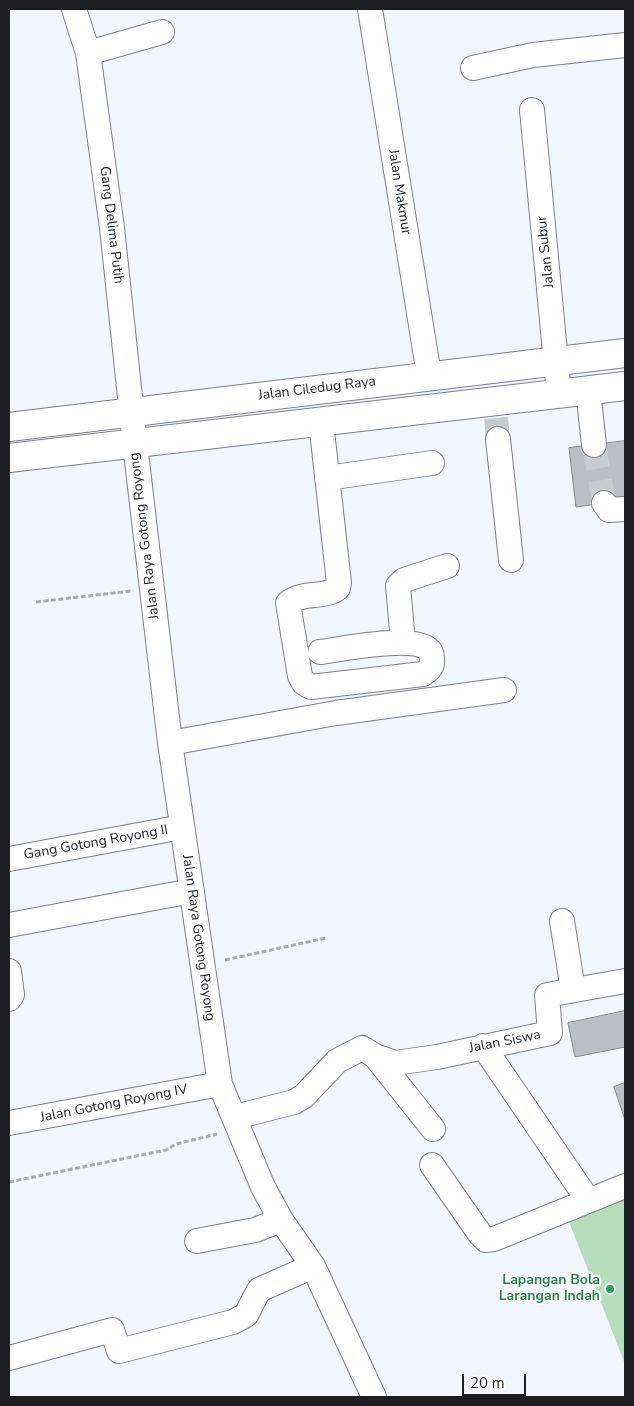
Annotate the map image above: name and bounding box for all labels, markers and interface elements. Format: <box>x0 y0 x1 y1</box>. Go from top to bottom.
street label: Jalan Makmur <box>384 148 414 236</box>
street label: Gang Delima Putih <box>95 165 127 285</box>
street label: Jalan Subur <box>534 215 558 289</box>
street label: Jalan Ciledug Raya <box>257 373 377 405</box>
street label: Jalan Raya Gotong Royong <box>126 452 164 620</box>
street label: Gang Gotong Royong II <box>23 822 169 864</box>
street label: Jalan Raya Gotong Royong <box>178 854 218 1022</box>
street label: Jalan Siswa <box>468 1027 542 1057</box>
street label: Jalan Gotong Royong IV <box>39 1081 189 1127</box>
place label: Lapangan Bola Larangan Indah <box>499 1273 600 1305</box>
marker: Lapangan Bola Larangan Indah <box>604 1283 616 1295</box>
scale bar <box>464 1364 528 1396</box>
text: 20 m <box>470 1373 505 1393</box>

